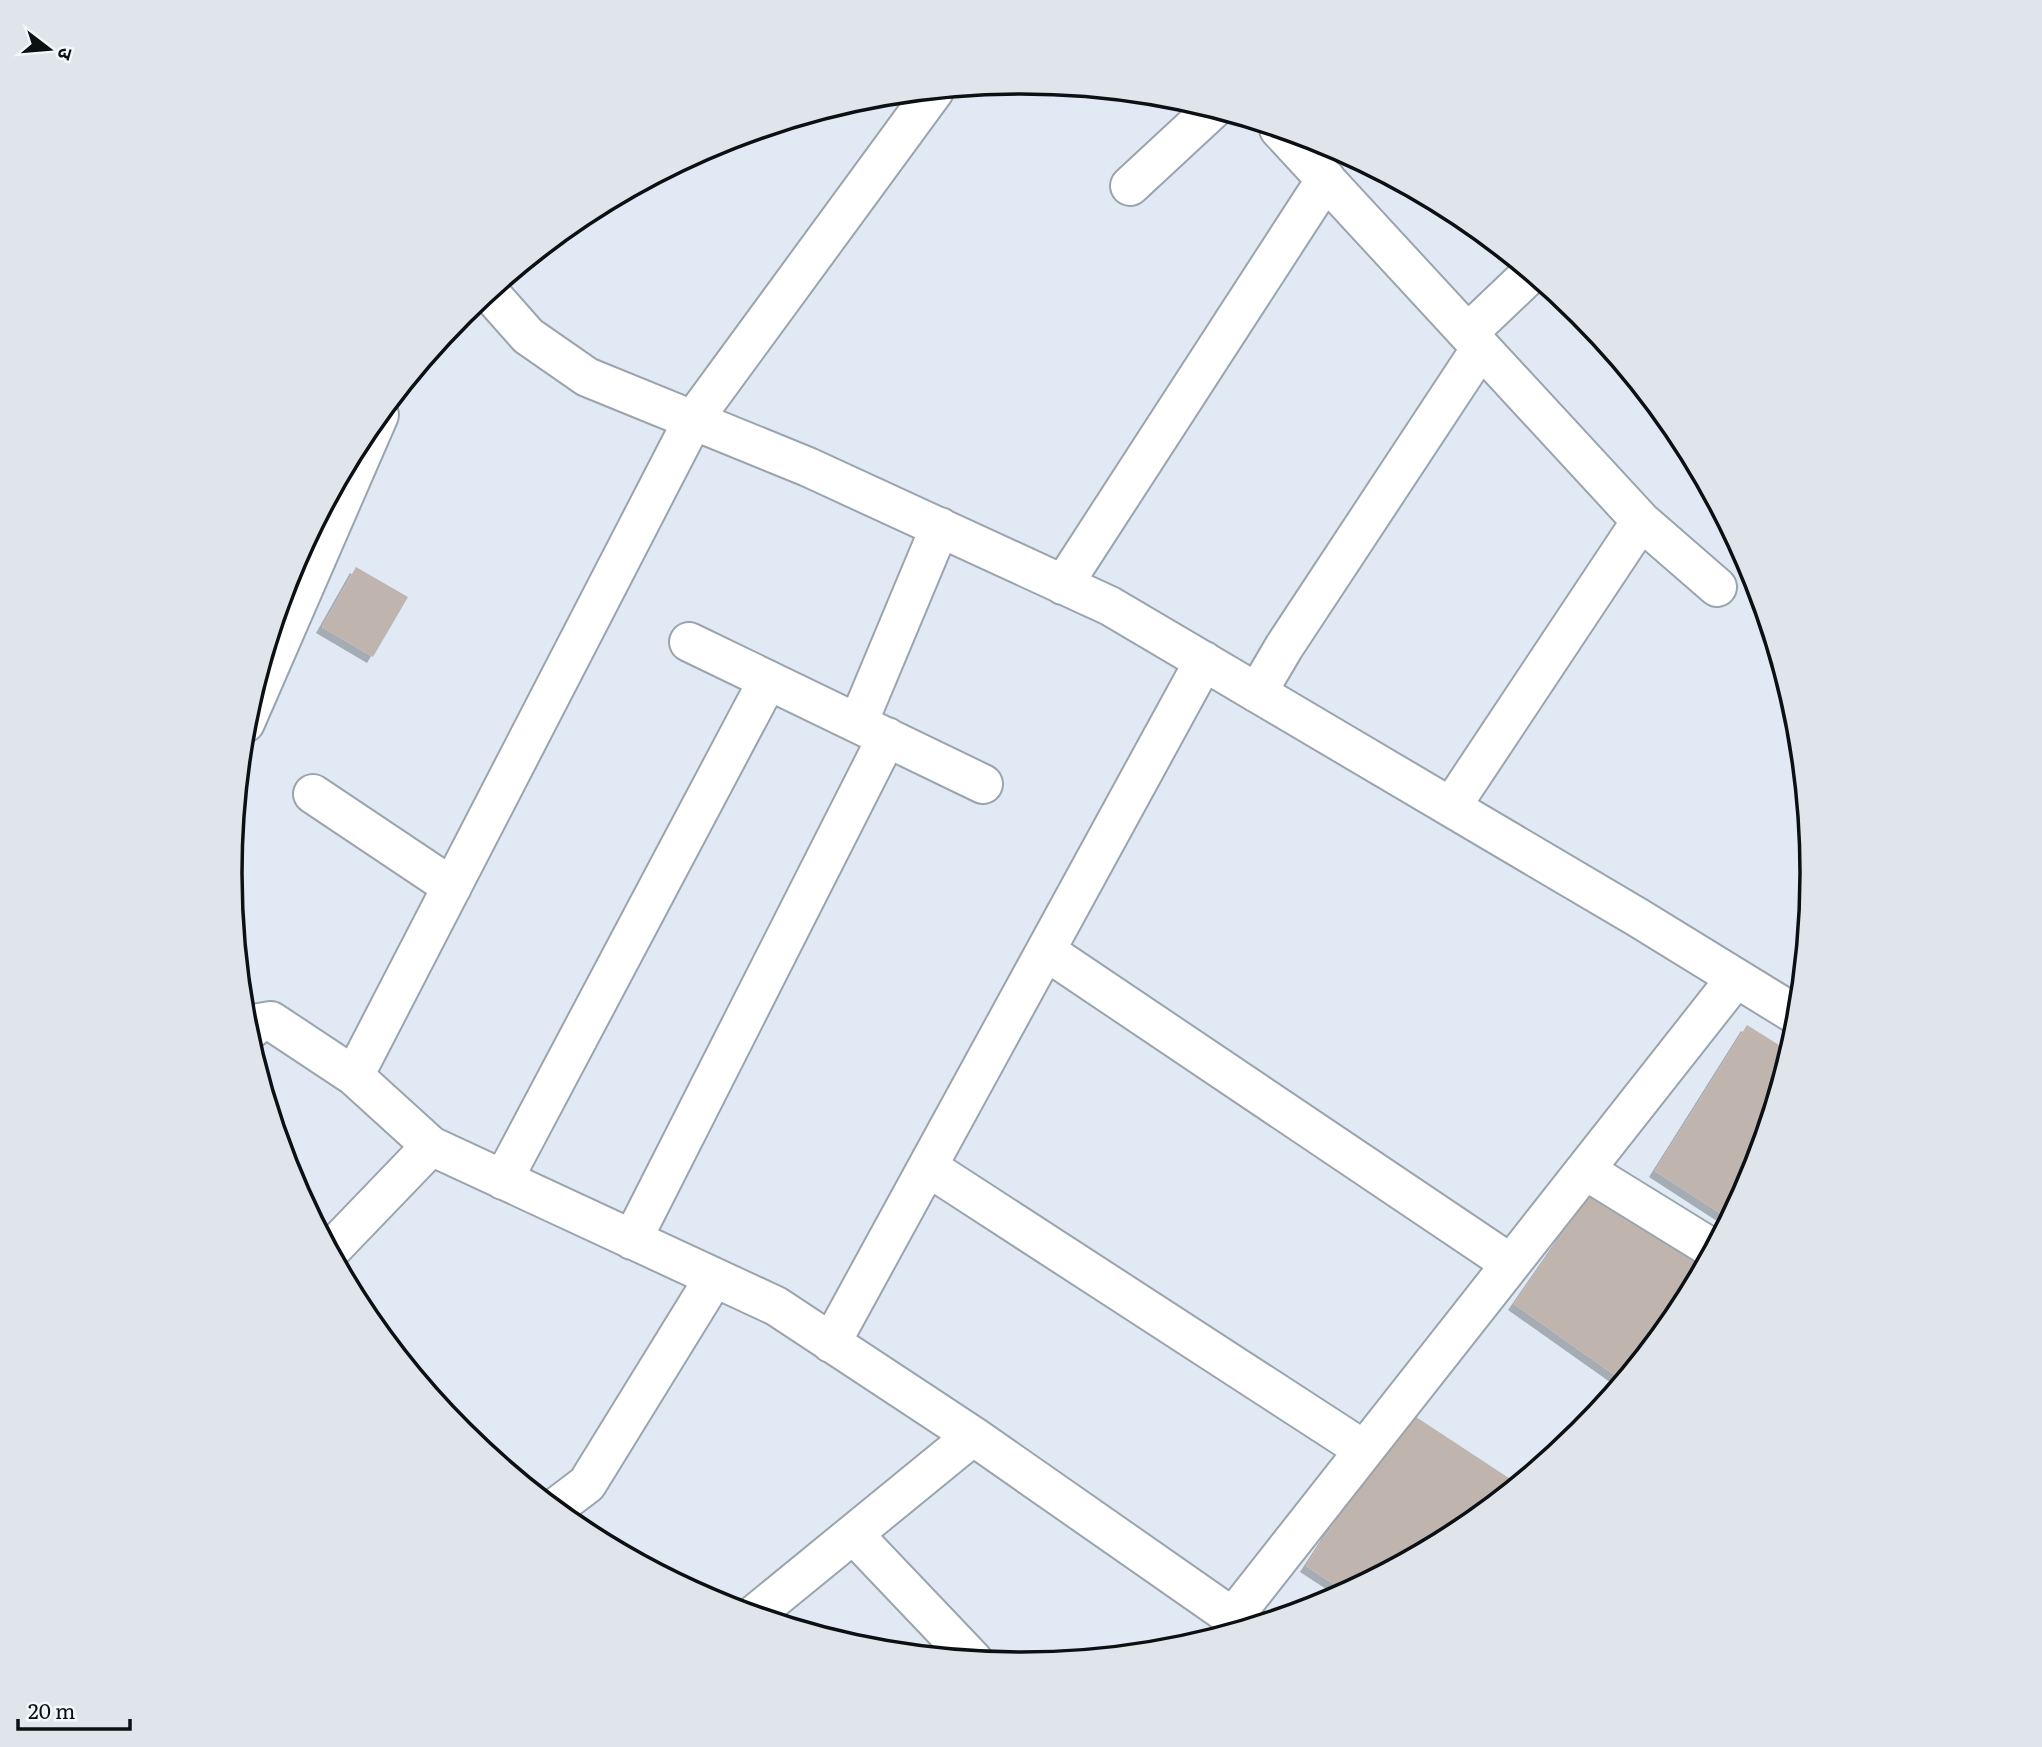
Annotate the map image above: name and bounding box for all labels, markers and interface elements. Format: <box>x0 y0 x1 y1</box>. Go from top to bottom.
north arrow <box>14 14 84 84</box>
text: उ <box>51 45 81 64</box>
scale bar <box>18 1688 130 1732</box>
text: 20 m <box>28 1694 75 1725</box>

